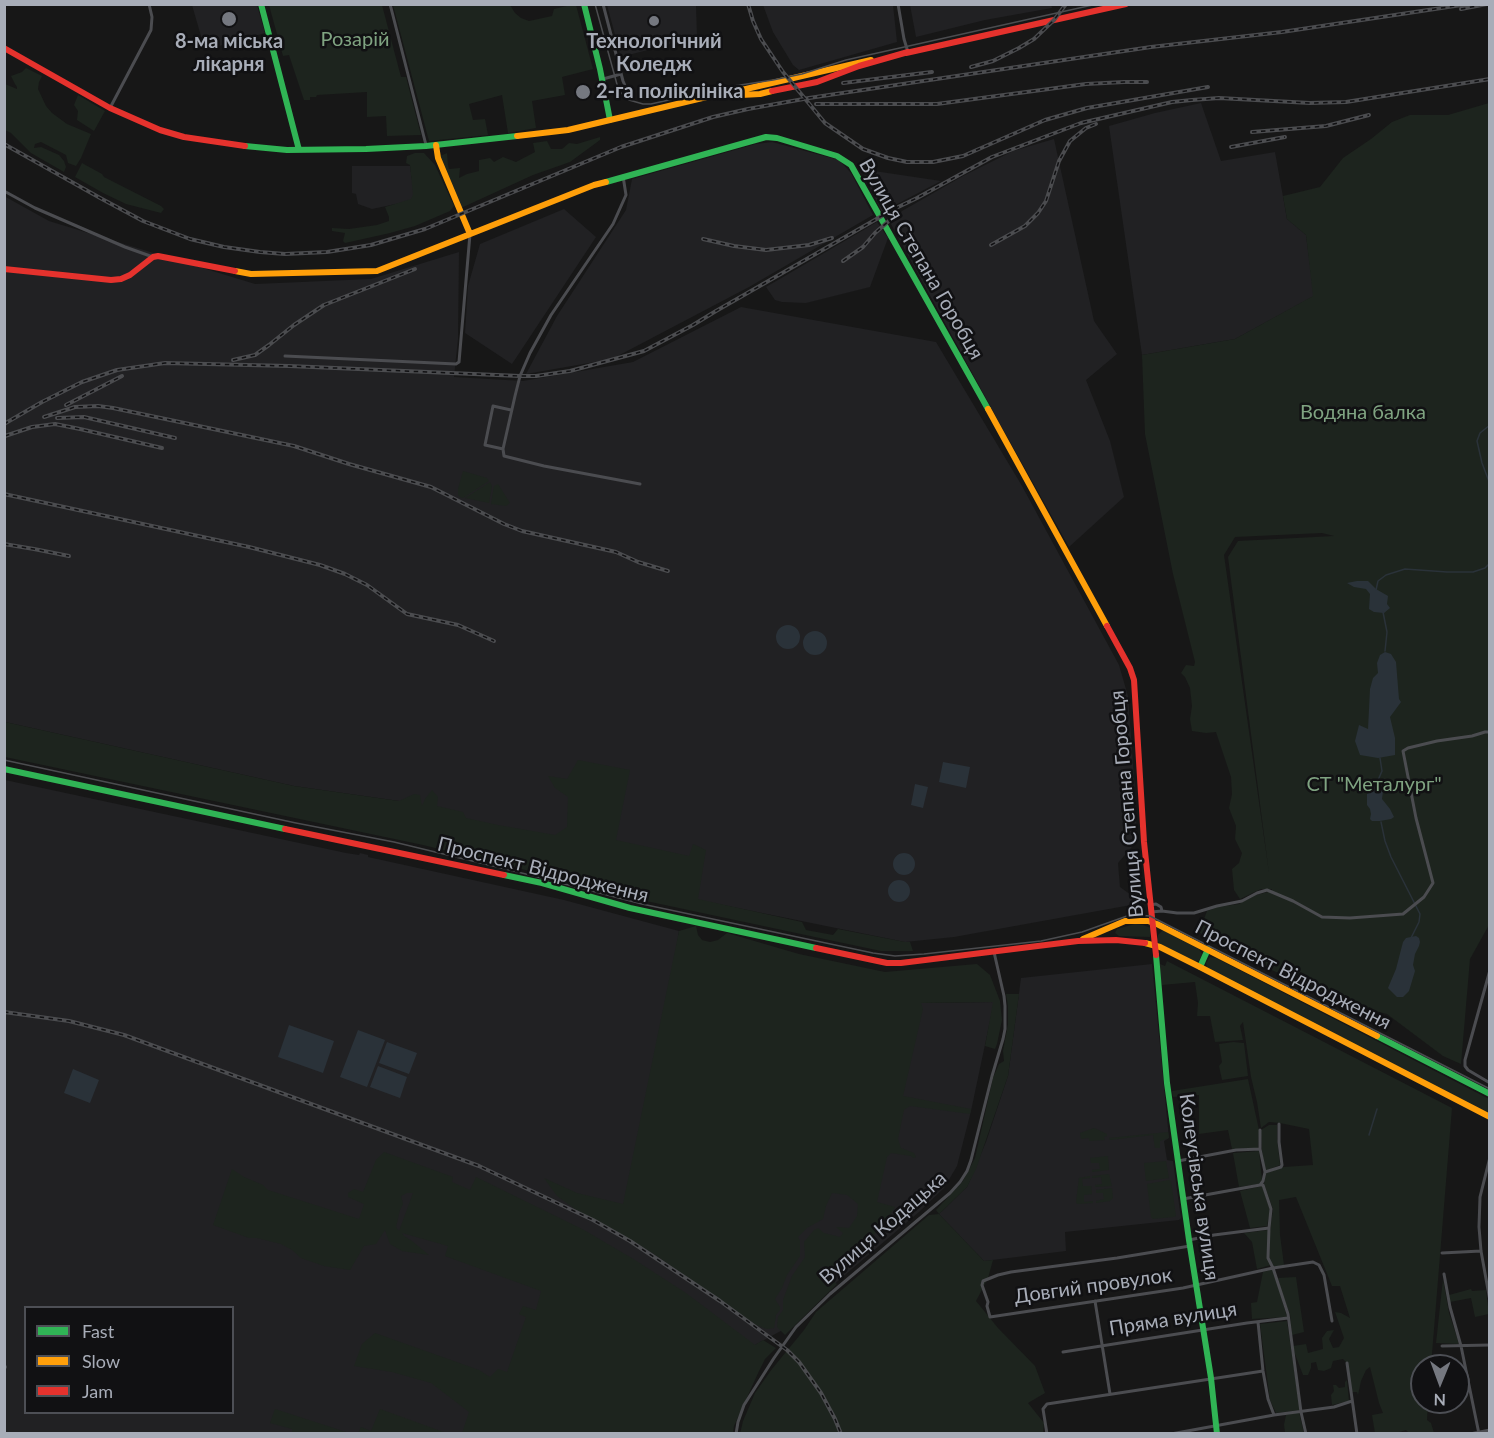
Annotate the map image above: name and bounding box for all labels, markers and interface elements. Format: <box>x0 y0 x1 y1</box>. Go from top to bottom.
marker: 8-ма міська лікарня <box>220 10 238 28</box>
marker: Технологічний Коледж <box>647 14 661 28</box>
park label: Розарій <box>320 28 390 52</box>
place label: 8-ма міська лікарня <box>175 30 283 77</box>
place label: Технологічний Коледж <box>586 30 722 77</box>
place label: 2-га поліклініка <box>596 80 743 104</box>
marker: 2-га поліклініка <box>574 83 592 101</box>
street label: Вулиця Степана Горобця <box>854 154 988 364</box>
park label: Водяна балка <box>1300 401 1426 425</box>
street label: Вулиця Степана Горобця <box>1105 689 1149 919</box>
park label: СТ "Металург" <box>1306 773 1442 797</box>
street label: Проспект Відродження <box>435 832 651 908</box>
street label: Проспект Відродження <box>1191 915 1395 1035</box>
street label: Колеусівська вулиця <box>1174 1092 1224 1282</box>
street label: Вулиця Кодацька <box>815 1166 951 1290</box>
street label: Довгий провулок <box>1013 1263 1173 1309</box>
street label: Пряма вулиця <box>1107 1297 1239 1341</box>
legend <box>24 1306 234 1414</box>
text: Fast <box>82 1320 114 1342</box>
text: Slow <box>82 1350 120 1372</box>
north arrow <box>1410 1354 1470 1414</box>
text: Jam <box>82 1380 113 1402</box>
text: N <box>1433 1391 1446 1410</box>

